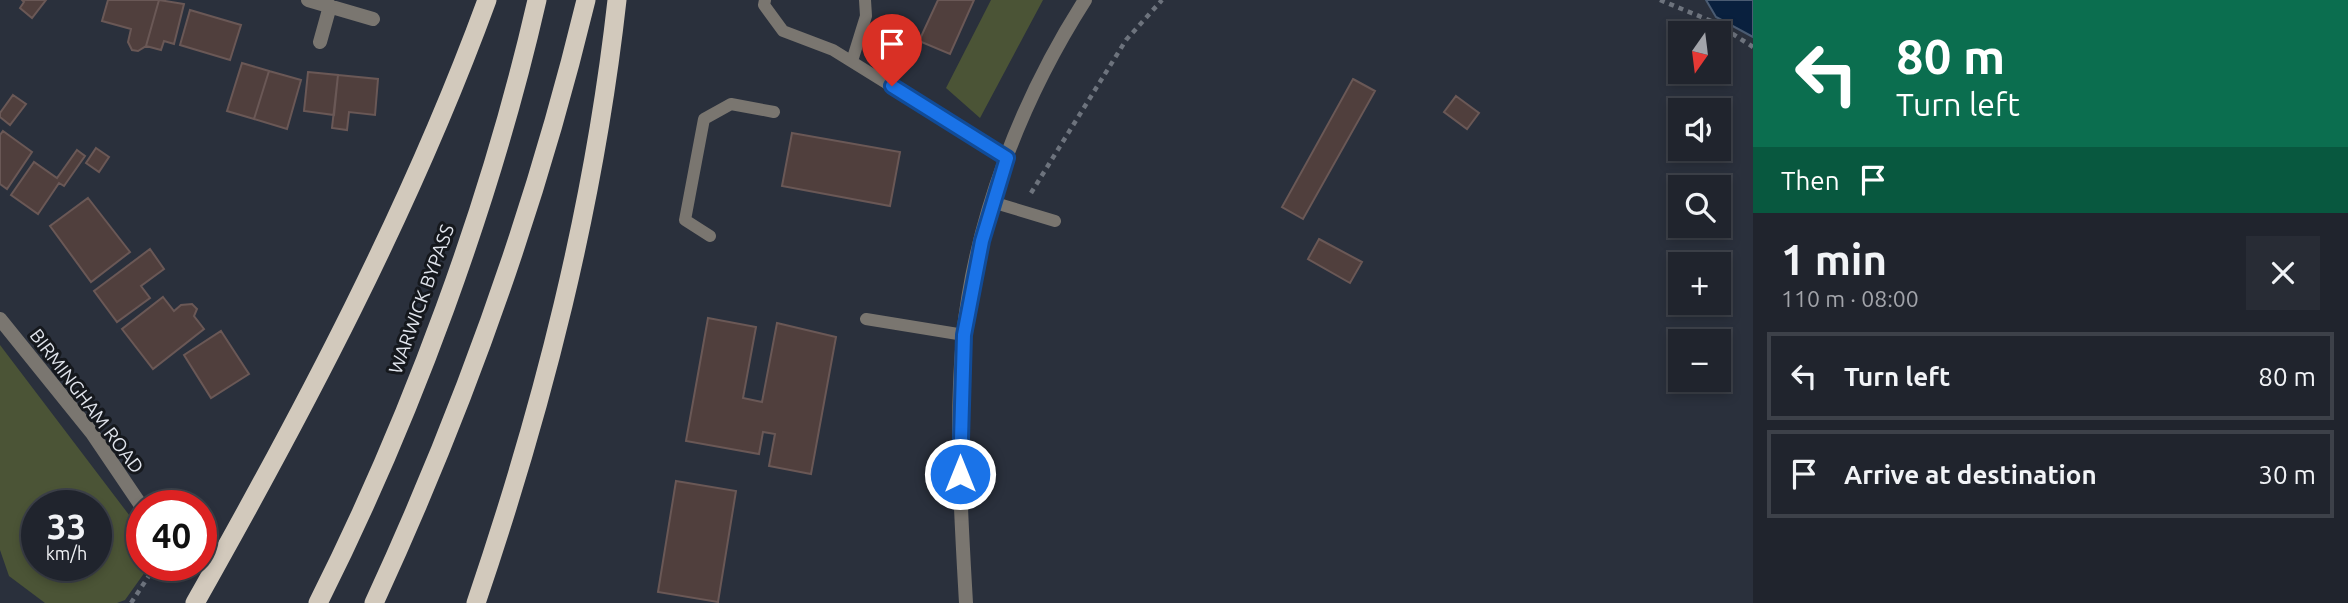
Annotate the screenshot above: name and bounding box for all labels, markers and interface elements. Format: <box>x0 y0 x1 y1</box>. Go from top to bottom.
pin <box>862 14 922 86</box>
north arrow <box>1668 21 1731 84</box>
map controls <box>1668 21 1731 392</box>
icon: arrive <box>873 25 911 63</box>
icon: left <box>1781 28 1872 119</box>
text: 80 m <box>1896 28 2005 83</box>
text: Turn left <box>1896 86 2020 122</box>
button: sound <box>1668 98 1731 161</box>
icon: arrive <box>1854 161 1892 199</box>
text: Then <box>1781 166 1840 195</box>
button: search <box>1668 175 1731 238</box>
street label: WARWICK BYPASS <box>384 221 458 377</box>
text: 1 min <box>1781 236 1887 283</box>
button: close <box>2246 236 2320 310</box>
button: + <box>1668 252 1731 315</box>
text: 110 m · 08:00 <box>1781 286 1919 311</box>
street label: BIRMINGHAM ROAD <box>26 325 148 477</box>
button: − <box>1668 329 1731 392</box>
icon: left <box>1785 357 1823 395</box>
text: Turn left <box>1844 362 1950 391</box>
text: 80 m <box>2258 362 2316 391</box>
position arrow <box>923 437 997 511</box>
icon: arrive <box>1785 455 1823 493</box>
text: Arrive at destination <box>1844 460 2097 489</box>
text: 30 m <box>2258 460 2316 489</box>
speed limit sign: 40 <box>126 490 217 581</box>
text: 33 <box>47 506 86 546</box>
text: km/h <box>46 543 87 563</box>

